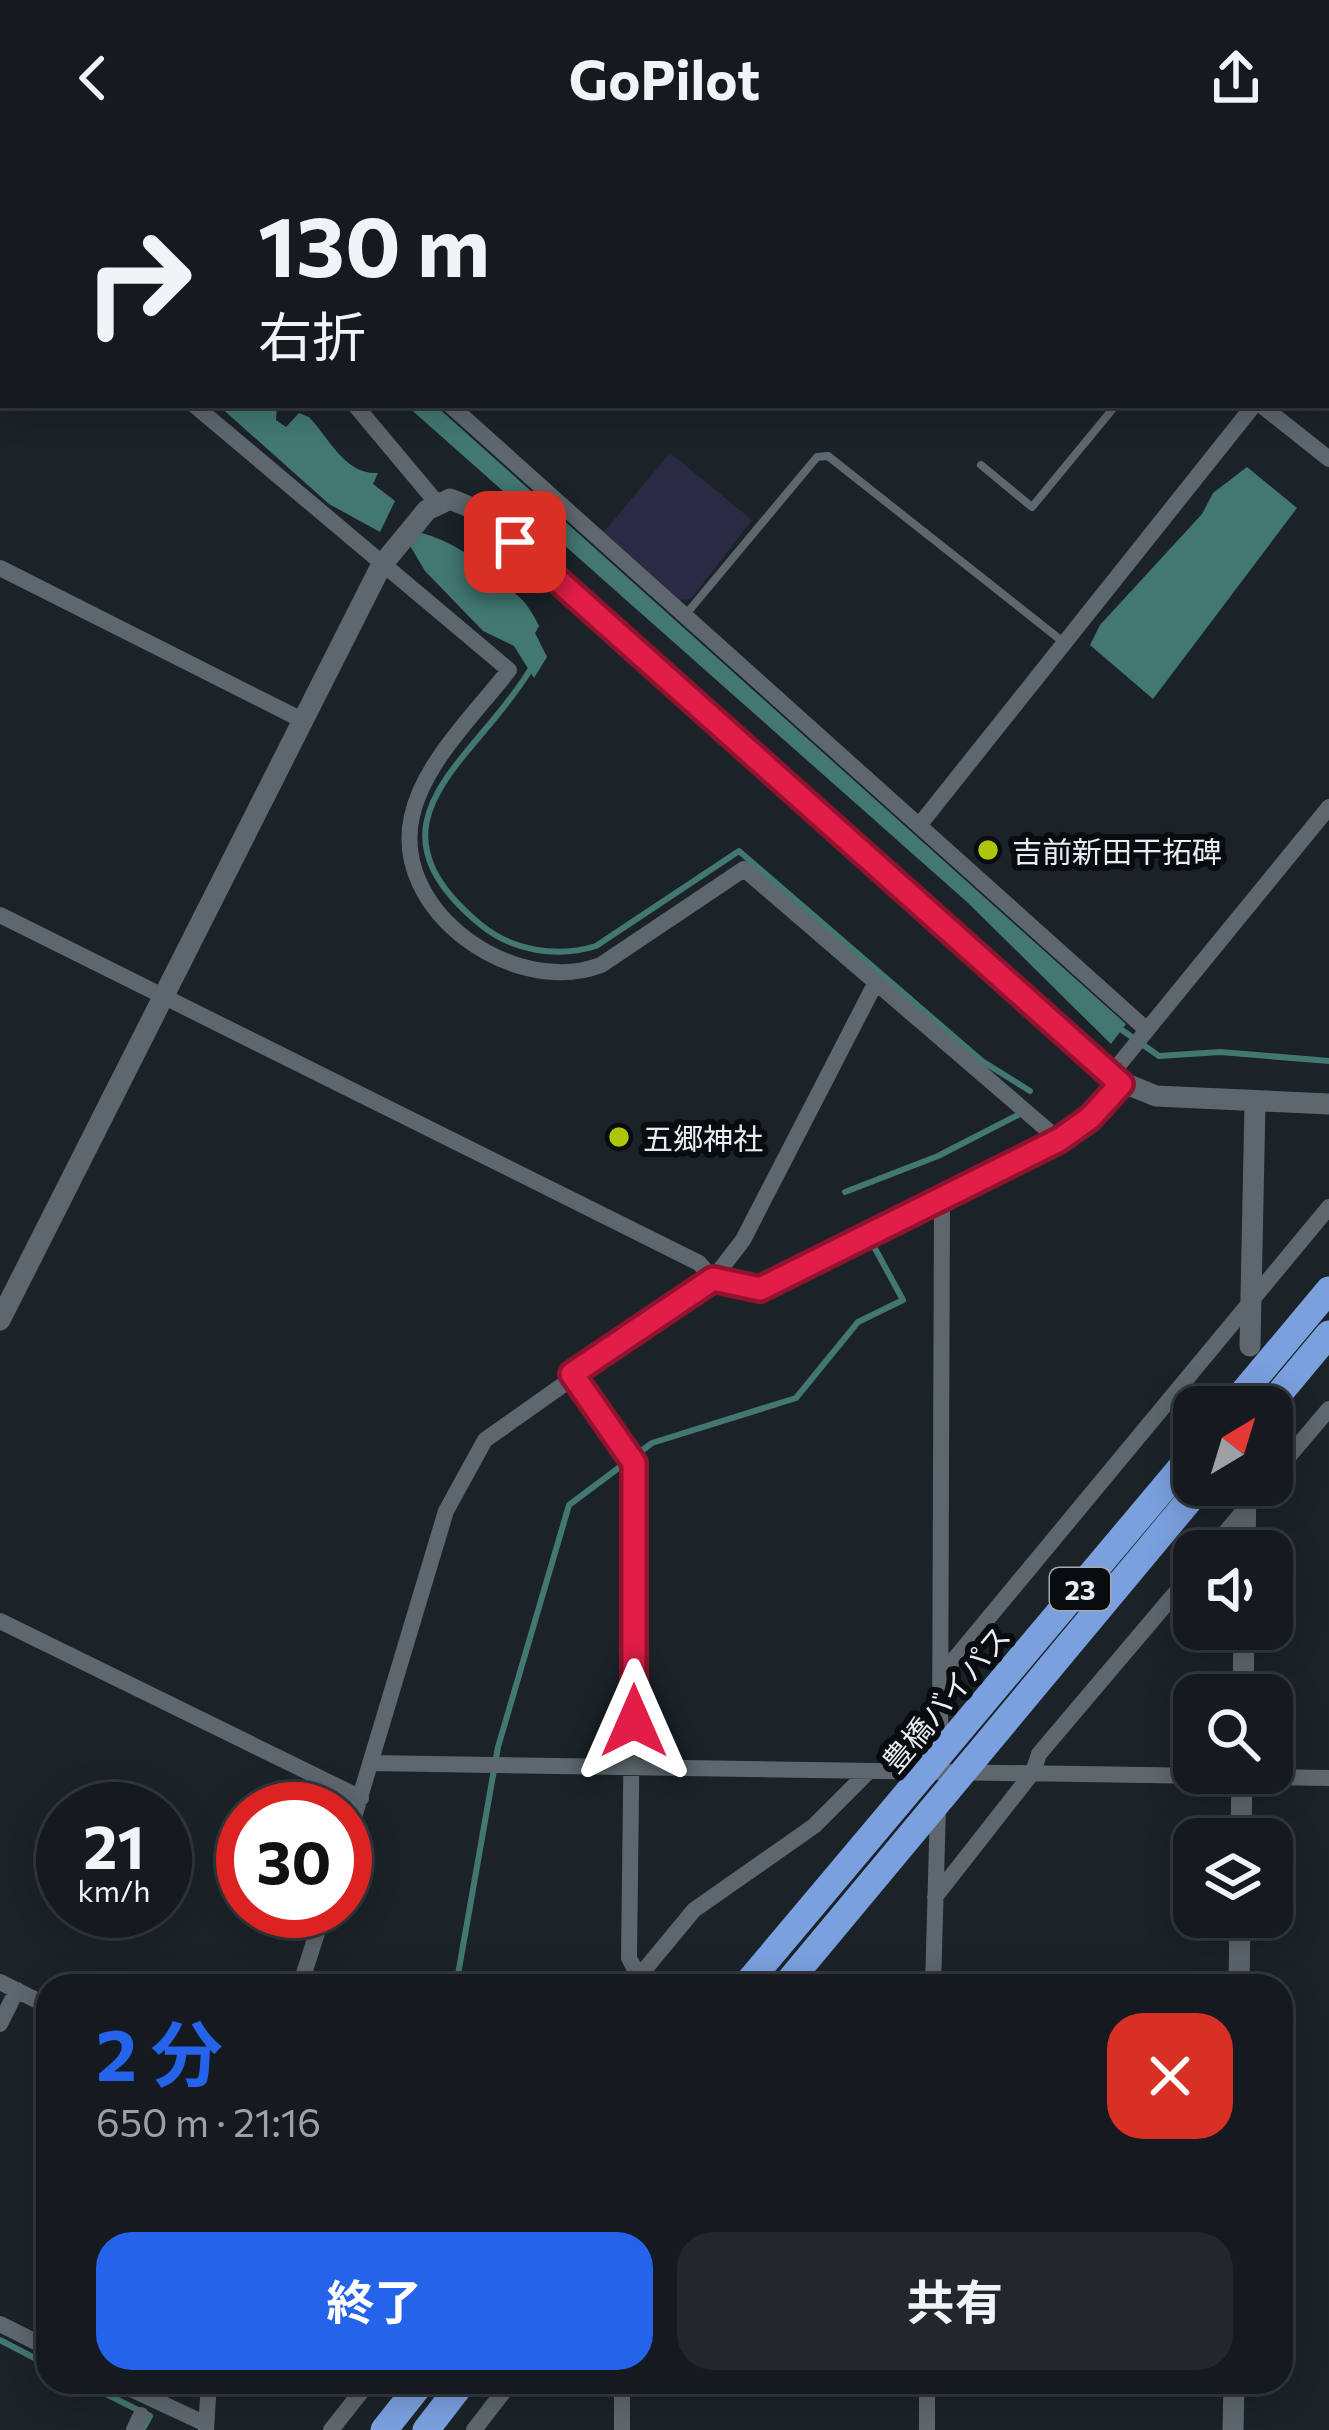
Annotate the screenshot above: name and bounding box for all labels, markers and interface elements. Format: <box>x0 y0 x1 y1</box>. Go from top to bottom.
icon: back <box>60 45 126 111</box>
text: GoPilot <box>569 45 760 111</box>
icon: share <box>1203 45 1269 111</box>
text: 130 m <box>258 192 490 294</box>
icon: right <box>60 204 216 360</box>
text: 右折 <box>258 302 366 368</box>
pin <box>464 491 566 593</box>
icon: arrive <box>482 509 548 575</box>
place label: 吉前新田干拓碑 <box>1012 832 1222 869</box>
marker: 吉前新田干拓碑 <box>975 837 1001 863</box>
place label: 五郷神社 <box>643 1119 763 1156</box>
marker: 五郷神社 <box>606 1124 632 1150</box>
north arrow <box>1173 1386 1293 1506</box>
map controls <box>1173 1386 1293 1938</box>
button: sound <box>1173 1530 1293 1650</box>
road number: 23 <box>1050 1568 1110 1610</box>
street label: 豊橋バイパス <box>873 1617 1017 1779</box>
position arrow <box>571 1658 697 1784</box>
button: search <box>1173 1674 1293 1794</box>
speed limit sign: 30 <box>216 1782 372 1938</box>
text: 21 <box>83 1808 145 1881</box>
button: layers <box>1173 1818 1293 1938</box>
text: km/h <box>78 1871 150 1908</box>
text: 2 分 <box>96 2008 223 2096</box>
button: close <box>1107 2013 1233 2139</box>
text: 650 m · 21:16 <box>96 2097 321 2145</box>
button: 終了 <box>96 2232 653 2370</box>
button: 共有 <box>677 2232 1233 2370</box>

